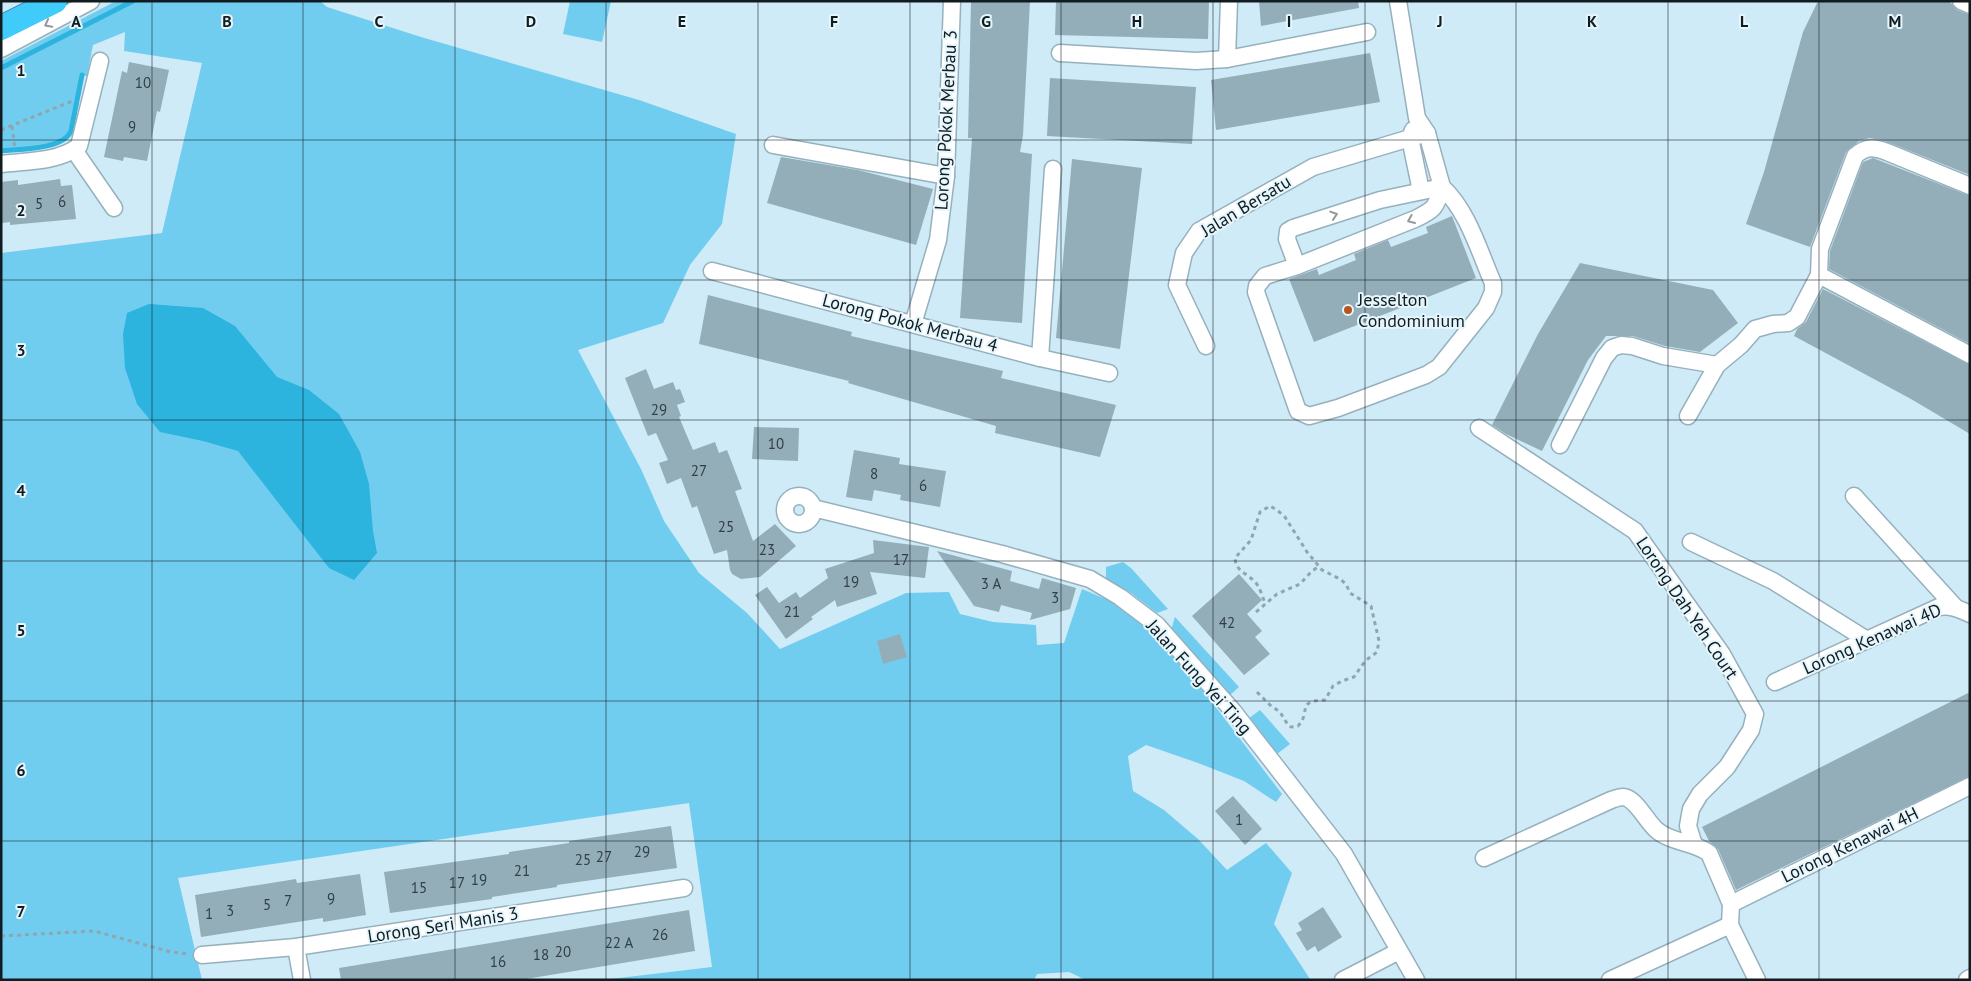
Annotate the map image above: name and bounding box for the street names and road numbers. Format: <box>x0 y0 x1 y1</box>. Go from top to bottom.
street label: Lorong Pokok Merbau 3 <box>929 29 962 211</box>
street label: Jalan Bersatu <box>1196 170 1295 242</box>
street label: Lorong Pokok Merbau 4 <box>820 288 1000 357</box>
street label: Lorong Dah Yeh Court <box>1631 532 1744 683</box>
street label: Lorong Kenawai 4D <box>1799 598 1945 679</box>
street label: Jalan Fung Yei Ting <box>1141 614 1257 739</box>
street label: Lorong Kenawai 4H <box>1777 801 1922 888</box>
street label: Lorong Seri Manis 3 <box>366 901 520 948</box>

